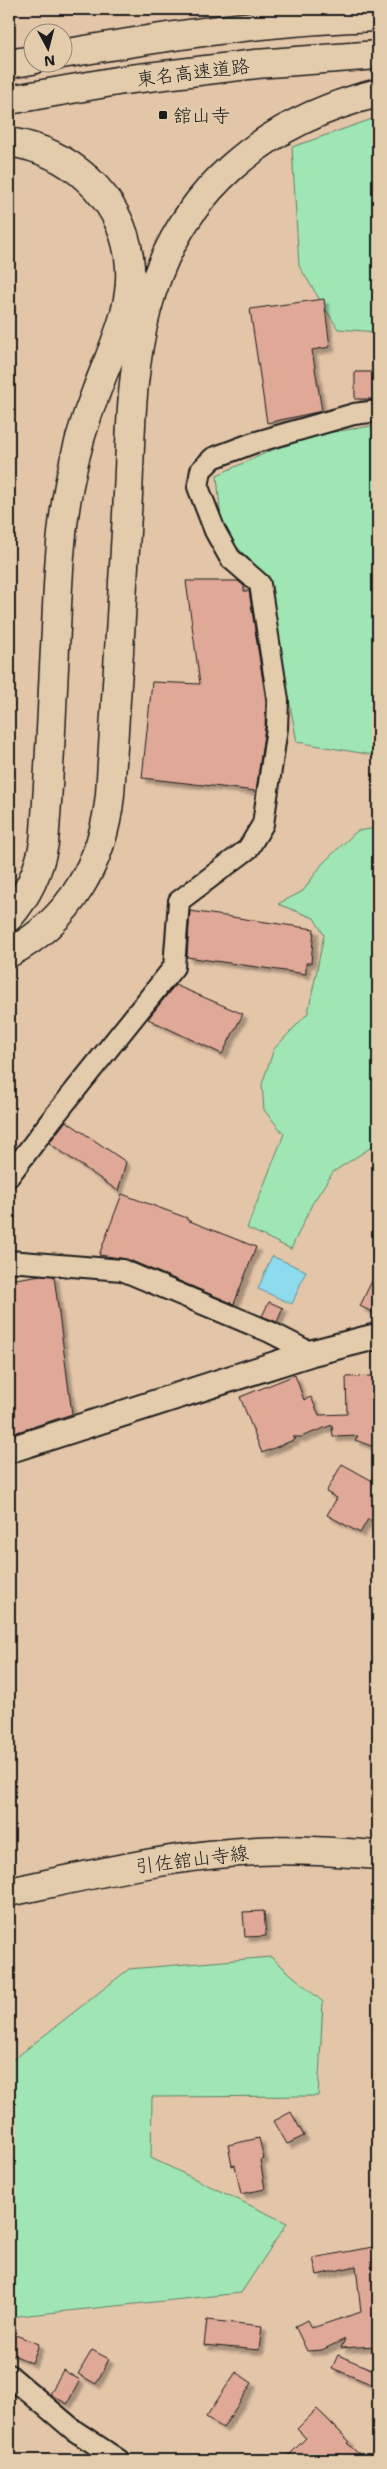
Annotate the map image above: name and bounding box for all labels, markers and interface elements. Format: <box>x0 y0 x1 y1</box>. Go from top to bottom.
north arrow <box>22 22 72 72</box>
text: N <box>43 51 56 71</box>
street label: 東名高速道路 <box>135 53 251 92</box>
place label: 舘山寺 <box>173 103 230 128</box>
marker: 舘山寺 <box>157 109 169 121</box>
street label: 引佐舘山寺線 <box>134 1840 250 1879</box>

